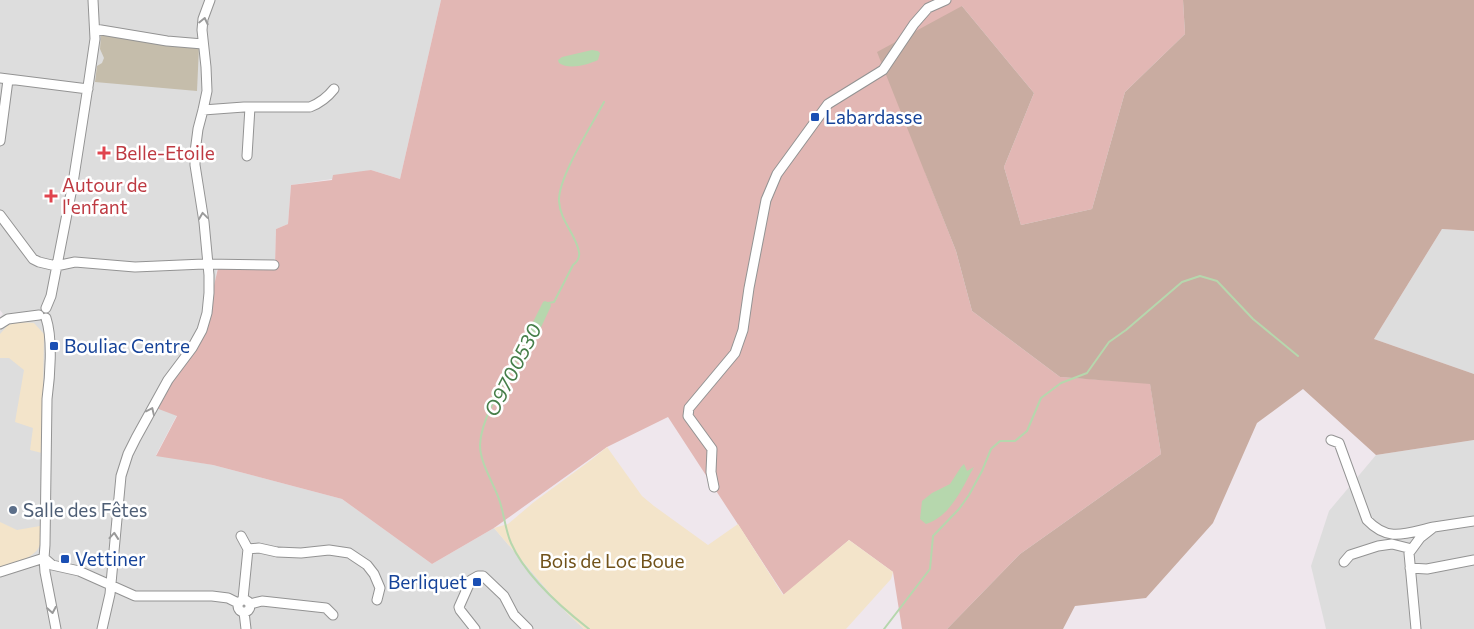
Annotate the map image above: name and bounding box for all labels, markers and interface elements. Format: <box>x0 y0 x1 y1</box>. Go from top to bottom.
one-way arrow <box>198 16 209 25</box>
place label: Labardasse <box>825 105 922 128</box>
marker: Labardasse <box>809 111 821 123</box>
place label: Belle-Etoile <box>115 141 215 164</box>
marker: Belle-Etoile <box>97 146 111 160</box>
place label: Autour de l'enfant <box>62 173 147 218</box>
marker: Autour de l'enfant <box>44 189 58 203</box>
one-way arrow <box>199 211 209 220</box>
water label: O9700530 <box>479 319 546 420</box>
place label: Bouliac Centre <box>64 334 190 357</box>
marker: Bouliac Centre <box>48 340 60 352</box>
one-way arrow <box>145 407 156 416</box>
place label: Salle des Fêtes <box>23 498 147 521</box>
marker: Salle des Fêtes <box>7 504 19 516</box>
one-way arrow <box>108 531 119 539</box>
place label: Vettiner <box>75 547 146 570</box>
park label: Bois de Loc Boue <box>540 549 684 572</box>
marker: Vettiner <box>59 553 71 565</box>
place label: Berliquet <box>388 570 467 593</box>
marker: Berliquet <box>471 576 483 588</box>
one-way arrow <box>47 606 57 614</box>

